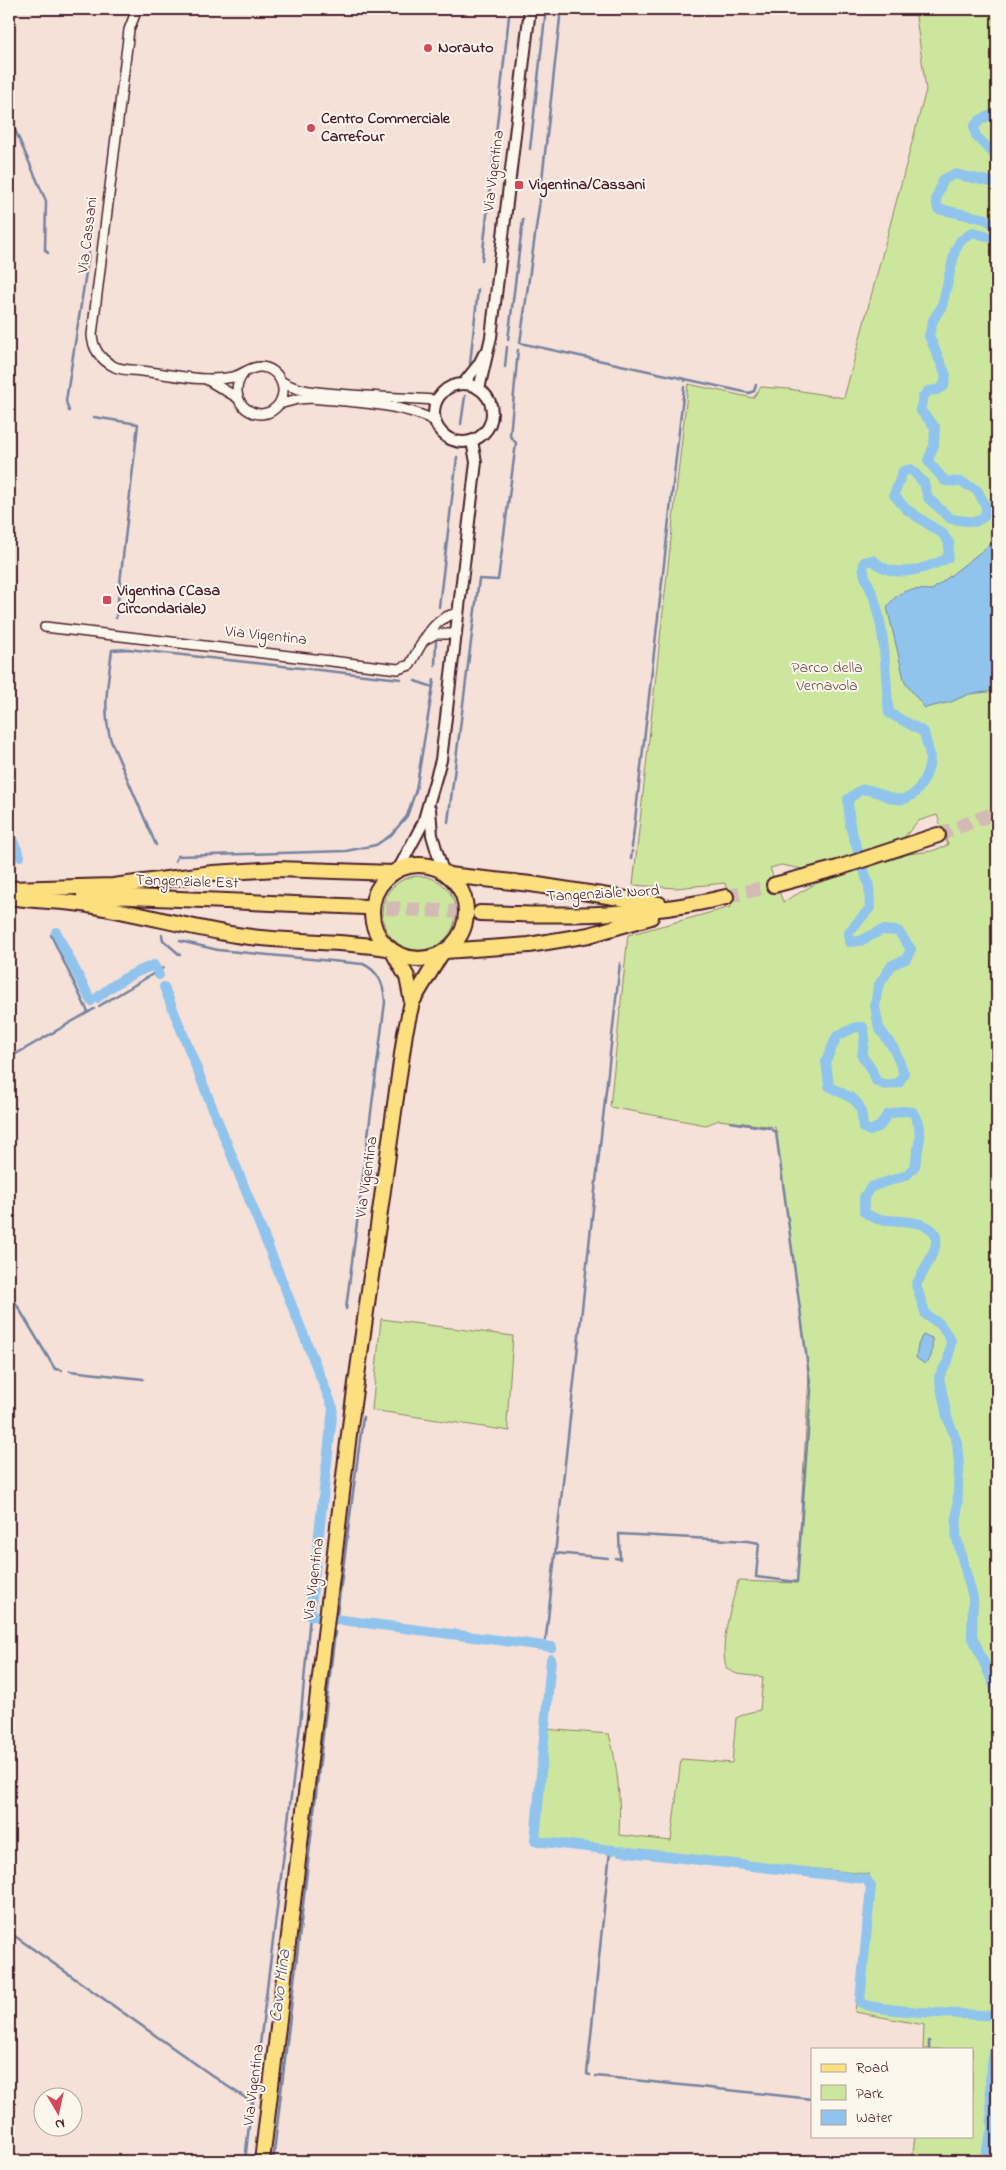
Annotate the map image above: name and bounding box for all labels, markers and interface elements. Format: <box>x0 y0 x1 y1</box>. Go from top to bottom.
place label: Norauto <box>438 36 494 60</box>
marker: Norauto <box>422 42 434 54</box>
place label: Centro Commerciale Carrefour <box>321 107 451 149</box>
marker: Centro Commerciale Carrefour <box>305 122 317 134</box>
street label: Via Vigentina <box>477 129 511 214</box>
place label: Vigentina/Cassani <box>528 173 645 198</box>
marker: Vigentina/Cassani <box>513 179 525 191</box>
street label: Via Cassani <box>71 195 105 276</box>
place label: Vigentina (Casa Circondariale) <box>116 579 221 621</box>
marker: Vigentina (Casa Circondariale) <box>101 594 113 606</box>
street label: Via Vigentina <box>223 620 308 652</box>
park label: Parco della Vernavola <box>791 656 863 698</box>
street label: Tangenziale Est <box>135 868 240 896</box>
street label: Tangenziale Nord <box>546 879 660 909</box>
street label: Via Vigentina <box>349 1135 385 1220</box>
street label: Via Vigentina <box>297 1537 331 1622</box>
water label: Cavo Mina <box>264 1948 298 2024</box>
street label: Via Vigentina <box>237 2043 271 2128</box>
legend <box>811 2048 974 2138</box>
text: Road <box>856 2057 889 2079</box>
text: Park <box>856 2083 884 2105</box>
north arrow <box>32 2088 82 2138</box>
text: Water <box>856 2107 892 2129</box>
text: N <box>53 2112 66 2134</box>

